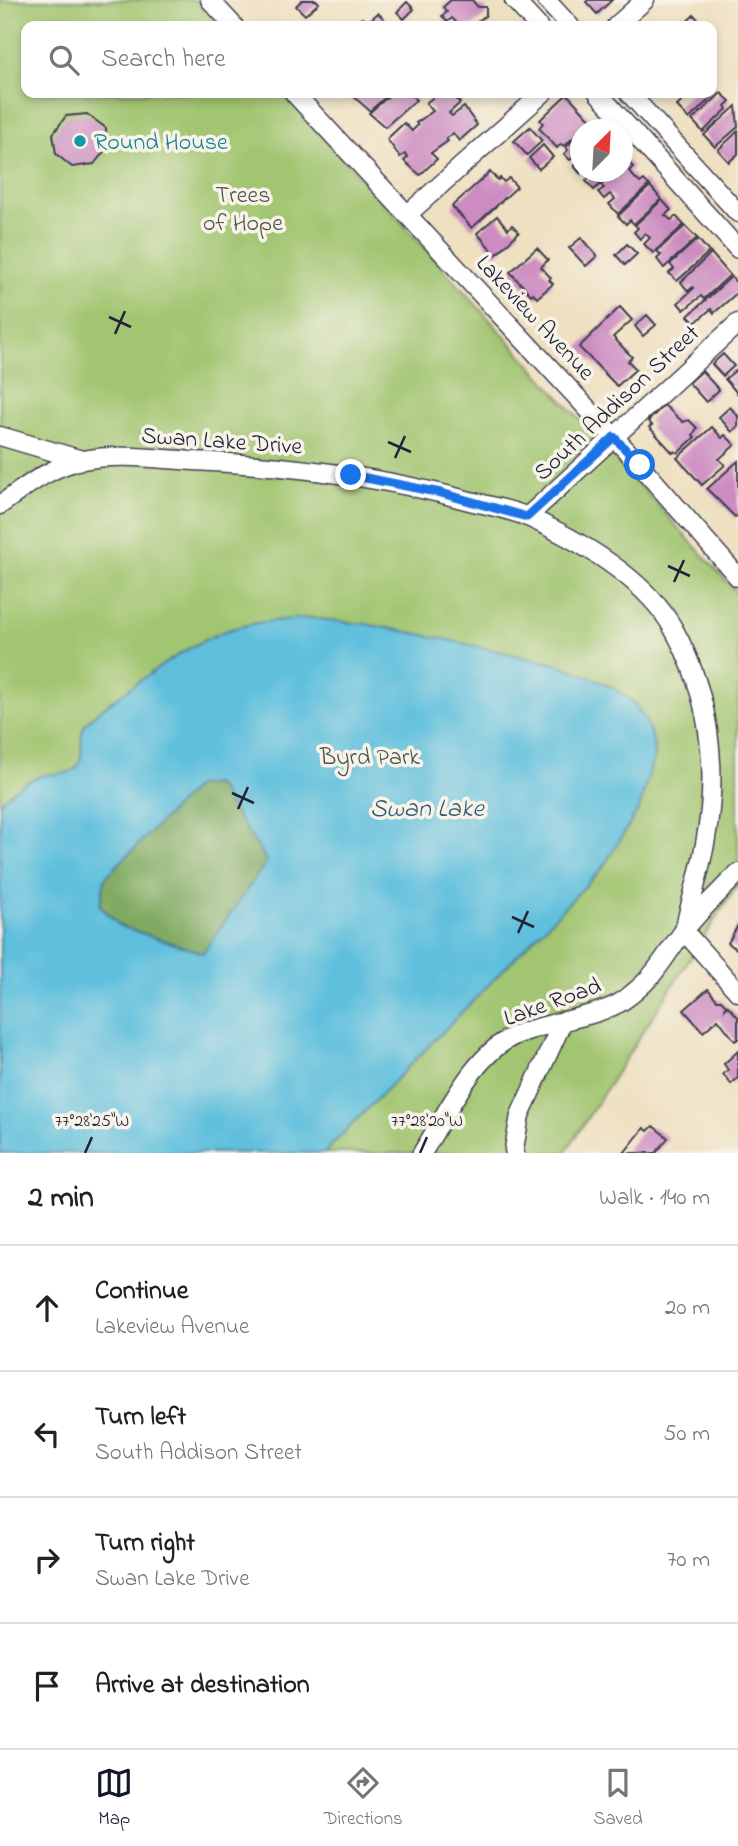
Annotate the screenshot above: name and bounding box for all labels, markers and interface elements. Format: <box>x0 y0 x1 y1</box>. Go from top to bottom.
search box <box>21 21 717 98</box>
icon: search <box>45 41 83 79</box>
text: Search here <box>101 41 226 79</box>
north arrow <box>570 119 633 182</box>
place label: Round House <box>94 126 228 161</box>
marker: Round House <box>72 133 88 149</box>
park label: Trees of Hope <box>203 179 283 242</box>
street label: Lakeview Avenue <box>466 248 602 390</box>
street label: South Addison Street <box>527 317 709 490</box>
street label: Swan Lake Drive <box>140 419 304 466</box>
route start <box>624 449 655 480</box>
route end <box>335 459 366 490</box>
park label: Byrd Park <box>319 741 420 777</box>
water label: Swan Lake <box>370 791 485 829</box>
street label: Lake Road <box>499 969 607 1037</box>
text: 77°28'25"W <box>55 1109 129 1135</box>
text: 77°28'20"W <box>391 1109 463 1135</box>
text: 2 min <box>28 1177 94 1221</box>
text: Walk · 140 m <box>599 1182 710 1215</box>
text: Continue <box>95 1273 188 1311</box>
icon: ahead <box>28 1289 66 1327</box>
text: 20 m <box>665 1292 710 1325</box>
text: Lakeview Avenue <box>95 1311 249 1344</box>
text: Turn left <box>95 1399 186 1437</box>
icon: left <box>28 1415 66 1453</box>
text: 50 m <box>663 1418 710 1451</box>
text: South Addison Street <box>95 1437 302 1470</box>
text: Turn right <box>95 1525 195 1563</box>
icon: right <box>28 1541 66 1579</box>
text: 70 m <box>667 1544 710 1577</box>
text: Swan Lake Drive <box>95 1563 249 1596</box>
icon: arrive <box>28 1667 66 1705</box>
text: Arrive at destination <box>95 1667 310 1705</box>
tab: Map <box>95 1764 133 1833</box>
tab: Directions <box>324 1764 403 1833</box>
tab: Saved <box>593 1764 643 1833</box>

